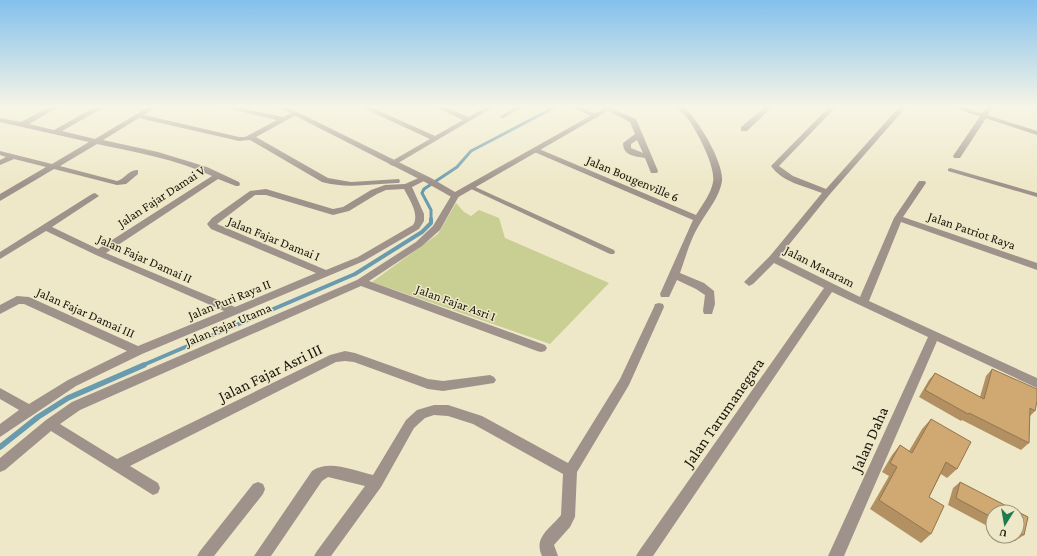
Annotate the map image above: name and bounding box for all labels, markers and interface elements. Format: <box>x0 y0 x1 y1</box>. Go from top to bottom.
street label: Jalan Bougenville 6 <box>583 152 681 205</box>
street label: Jalan Fajar Damai V <box>114 162 209 232</box>
street label: Jalan Patriot Raya <box>925 208 1018 252</box>
street label: Jalan Fajar Damai I <box>224 213 322 265</box>
street label: Jalan Fajar Damai II <box>94 230 194 287</box>
street label: Jalan Mataram <box>781 242 858 291</box>
street label: Jalan Puri Raya II <box>185 276 273 323</box>
street label: Jalan Fajar Asri I <box>413 281 498 325</box>
street label: Jalan Fajar Damai III <box>33 284 137 342</box>
street label: Jalan Fajar Utama <box>182 300 274 351</box>
street label: Jalan Fajar Asri III <box>214 340 325 407</box>
street label: Jalan Tarumanegara <box>678 354 768 472</box>
street label: Jalan Daha <box>847 404 892 477</box>
north arrow <box>985 504 1025 544</box>
text: U <box>998 527 1008 540</box>

